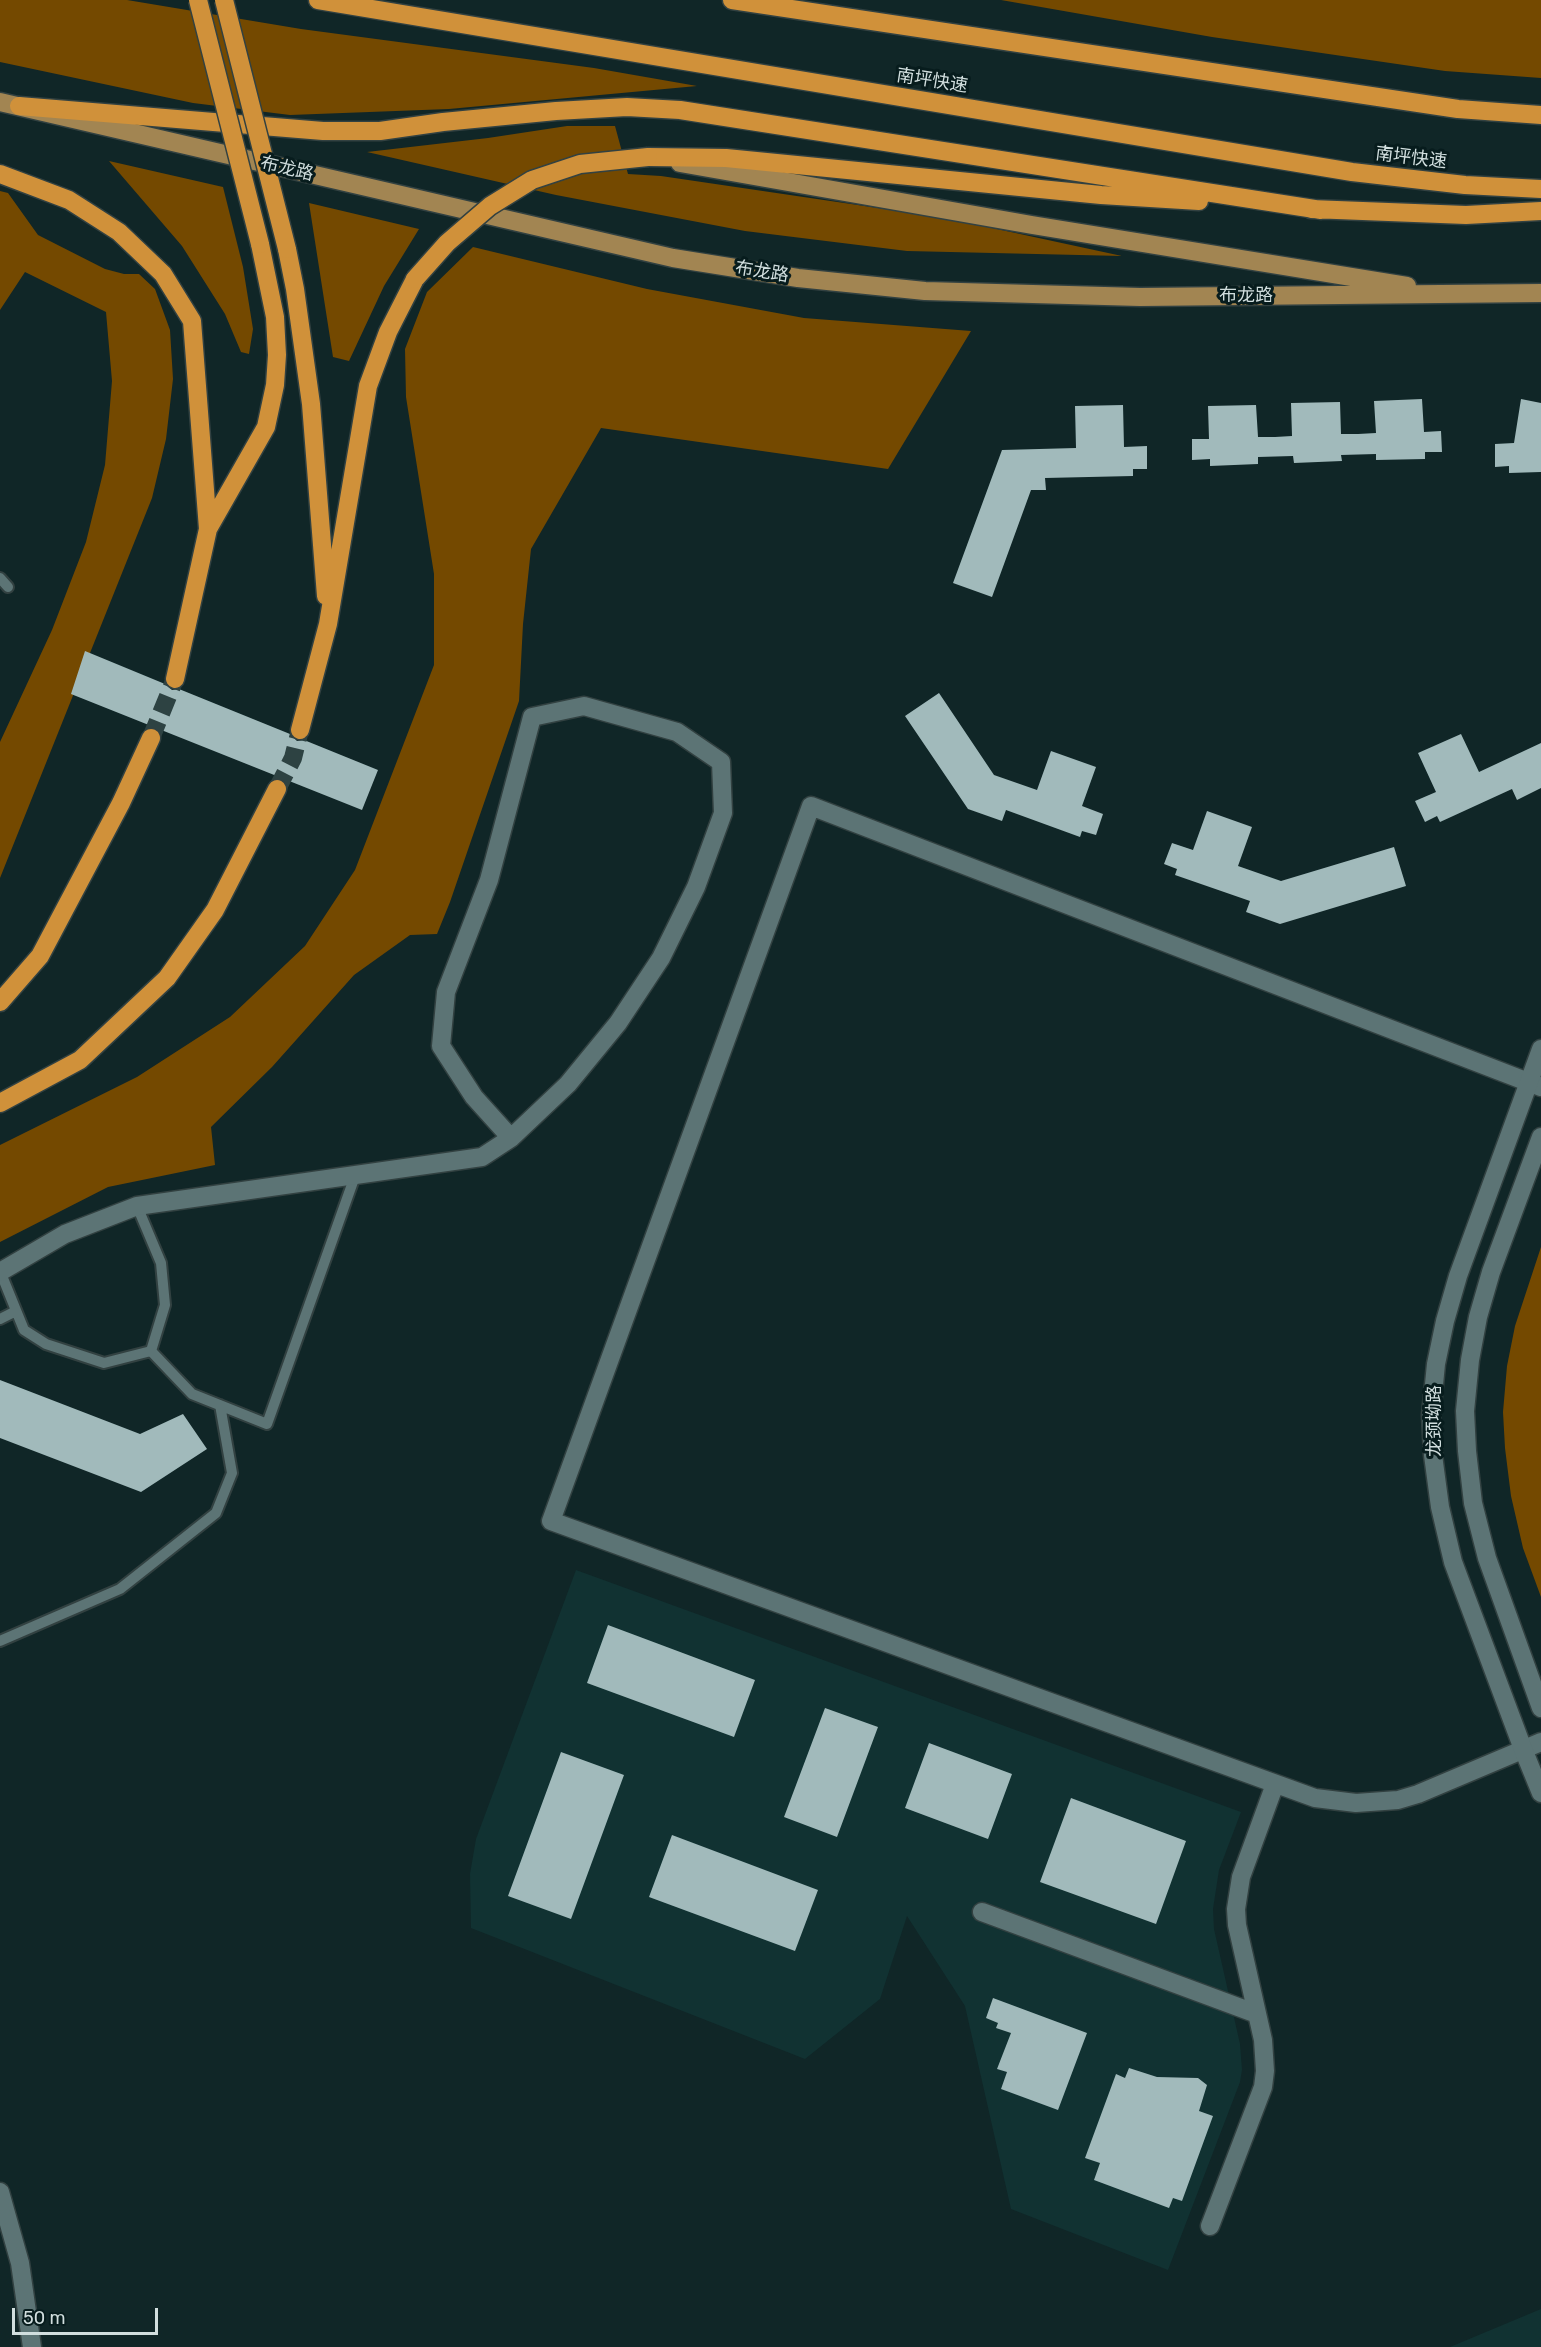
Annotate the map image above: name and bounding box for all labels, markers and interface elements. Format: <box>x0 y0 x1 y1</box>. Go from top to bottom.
street label: 南坪快速 <box>895 65 969 97</box>
street label: 南坪快速 <box>1374 143 1448 173</box>
street label: 布龙路 <box>258 152 316 186</box>
street label: 布龙路 <box>734 257 790 287</box>
street label: 布龙路 <box>1219 285 1273 307</box>
street label: 龙颈坳路 <box>1424 1385 1446 1457</box>
scale bar <box>15 2296 160 2334</box>
text: 50 m <box>23 2307 66 2329</box>

